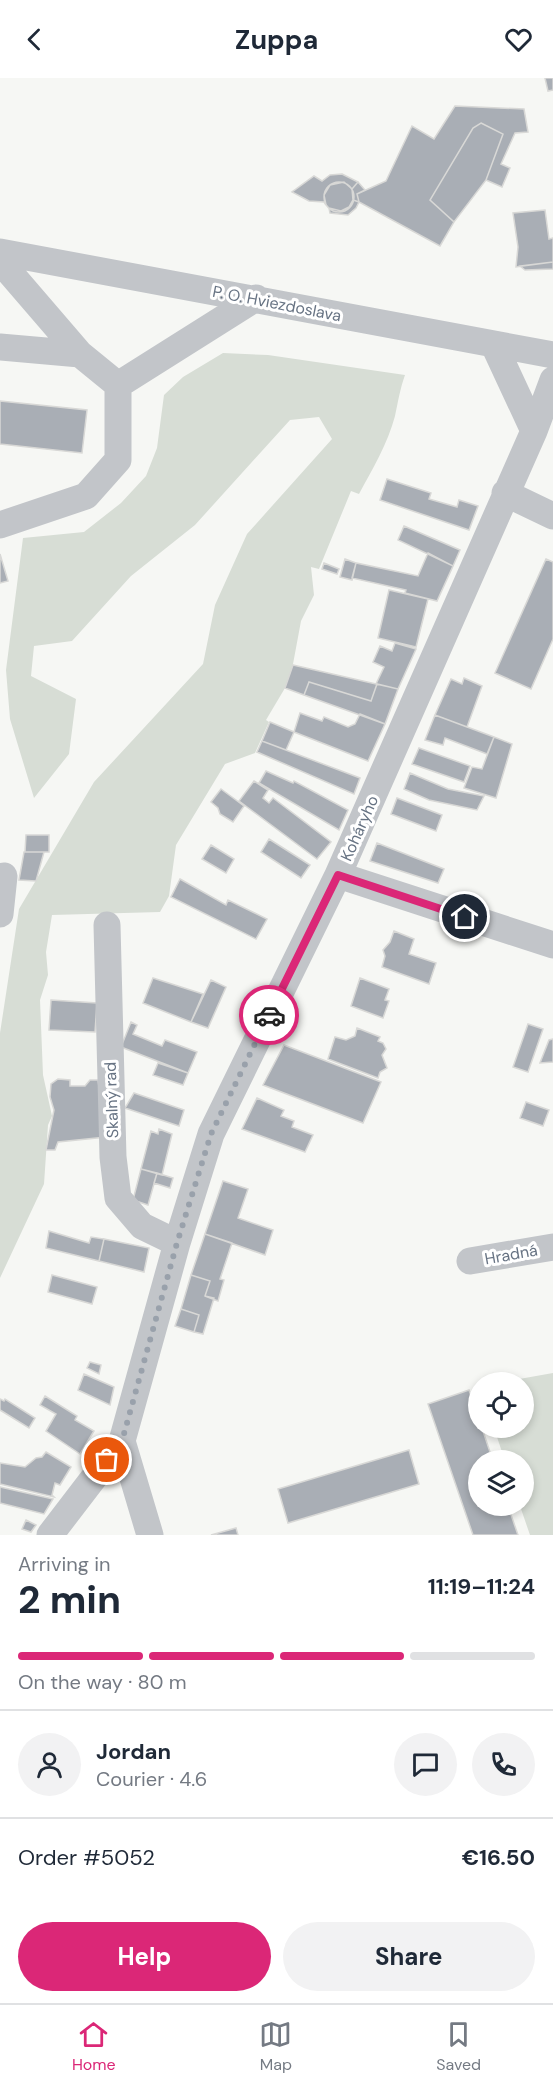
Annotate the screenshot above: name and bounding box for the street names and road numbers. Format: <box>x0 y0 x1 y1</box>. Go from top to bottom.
street label: P. O. Hviezdoslava <box>211 281 343 326</box>
street label: Koháryho <box>336 792 383 864</box>
street label: Skalný rad <box>100 1061 123 1138</box>
street label: Hradná <box>483 1240 539 1269</box>

